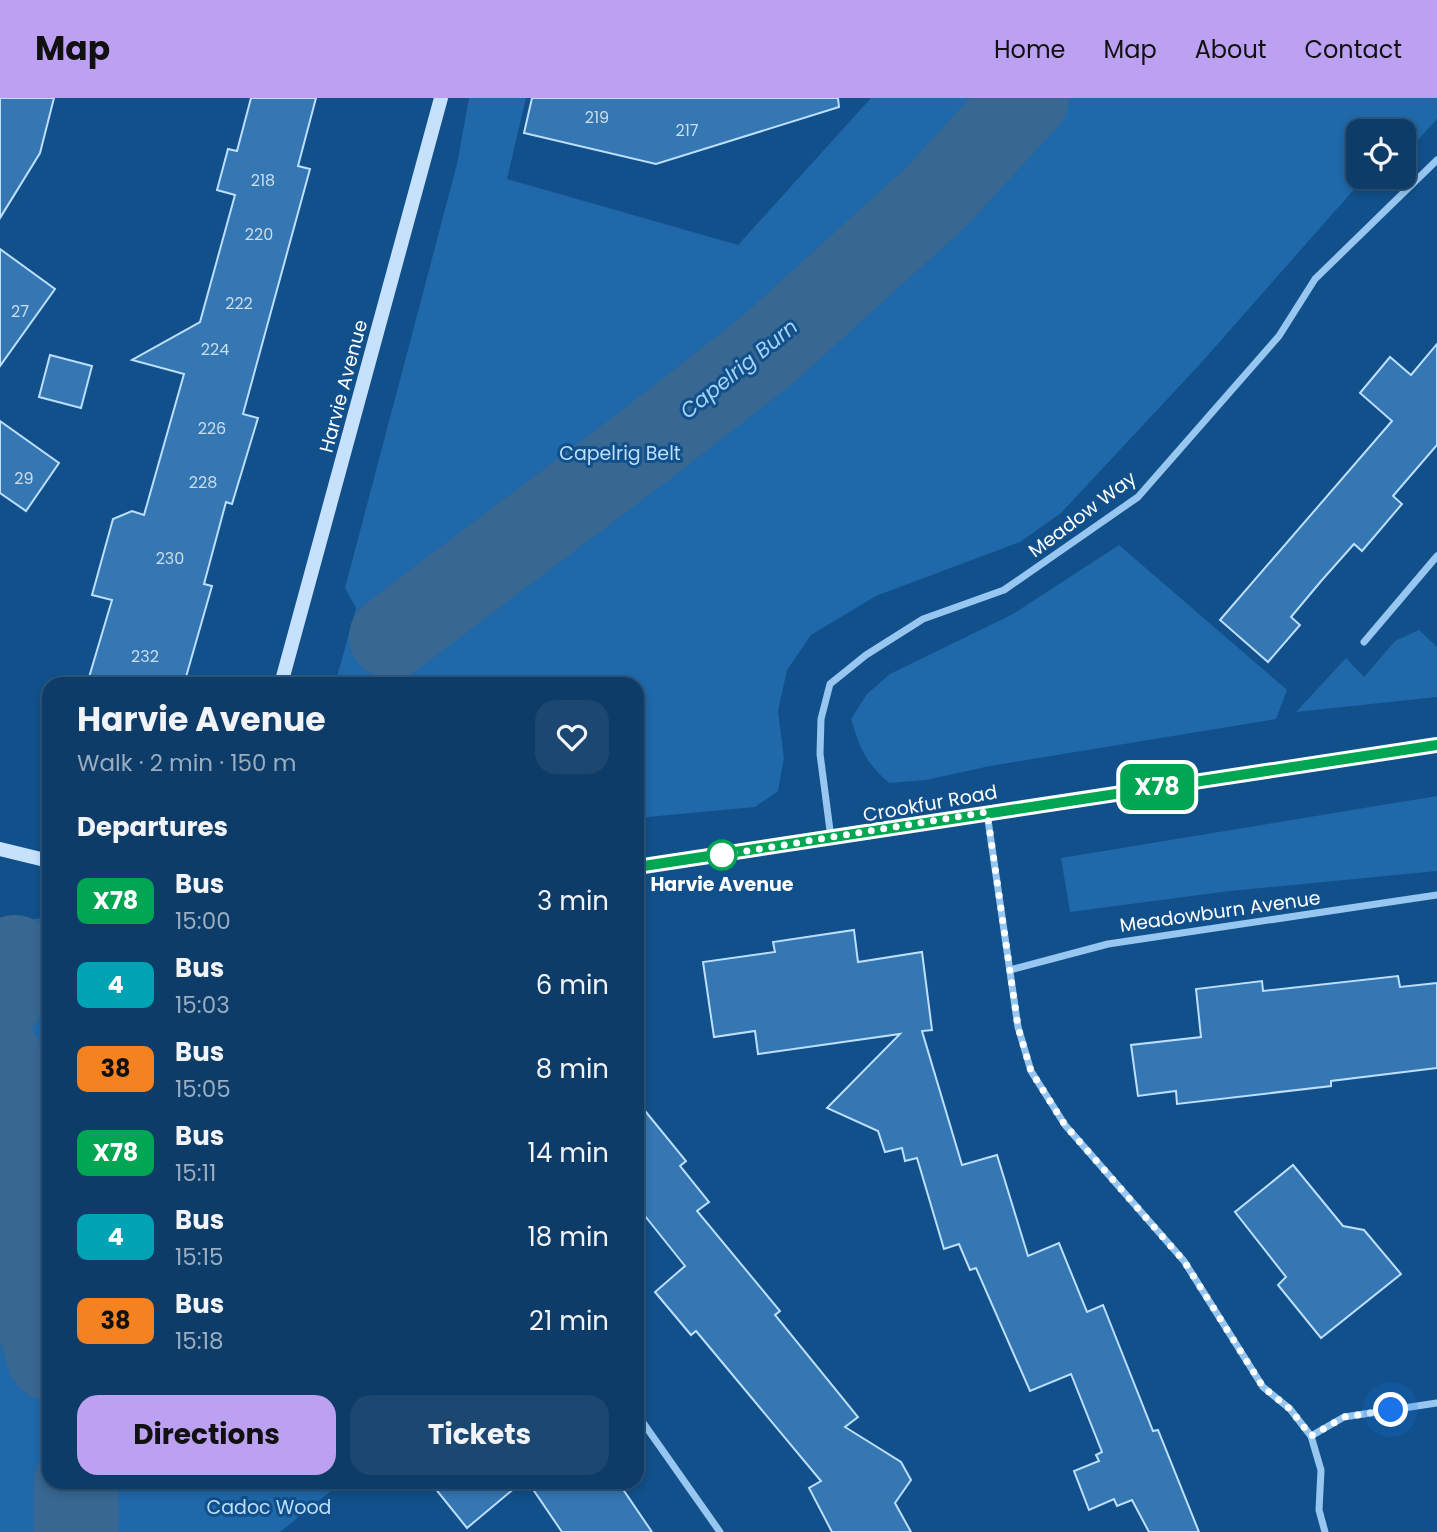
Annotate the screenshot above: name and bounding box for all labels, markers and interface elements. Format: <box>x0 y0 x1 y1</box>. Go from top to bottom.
text: Map <box>35 25 110 72</box>
text: Home <box>994 33 1066 66</box>
text: Map <box>1104 33 1157 66</box>
text: About <box>1195 33 1266 66</box>
text: Contact <box>1304 33 1402 66</box>
house number: 219 <box>585 106 609 129</box>
house number: 217 <box>675 119 699 142</box>
map controls <box>1346 119 1416 189</box>
button: locate <box>1346 119 1416 189</box>
house number: 218 <box>251 169 275 192</box>
house number: 220 <box>245 223 273 246</box>
house number: 222 <box>225 292 253 315</box>
house number: 27 <box>11 300 29 323</box>
water label: Capelrig Burn <box>674 312 804 425</box>
street label: Harvie Avenue <box>313 317 374 456</box>
house number: 224 <box>201 338 229 361</box>
house number: 226 <box>198 417 226 440</box>
park label: Capelrig Belt <box>559 440 681 467</box>
street label: Meadow Way <box>1023 465 1142 564</box>
house number: 29 <box>14 467 34 490</box>
house number: 228 <box>189 471 217 494</box>
house number: 230 <box>156 547 184 570</box>
house number: 232 <box>131 645 159 668</box>
text: Harvie Avenue <box>77 696 326 743</box>
button: heart <box>535 700 609 774</box>
text: Walk · 2 min · 150 m <box>77 747 296 779</box>
line badge: X78 <box>1117 764 1197 810</box>
text: X78 <box>1134 770 1180 803</box>
street label: Crookfur Road <box>861 778 999 829</box>
text: Departures <box>77 809 228 845</box>
marker: Harvie Avenue <box>707 840 737 870</box>
text: Bus <box>175 866 224 902</box>
place label: Harvie Avenue <box>650 871 794 898</box>
text: 3 min <box>537 883 609 919</box>
text: X78 <box>93 884 138 917</box>
street label: Meadowburn Avenue <box>1118 884 1322 939</box>
text: 15:00 <box>175 905 231 937</box>
text: Bus <box>175 950 224 986</box>
text: 6 min <box>536 967 609 1003</box>
text: 4 <box>107 968 124 1001</box>
text: 15:03 <box>175 989 230 1021</box>
text: Bus <box>175 1034 224 1070</box>
text: 8 min <box>536 1051 609 1087</box>
text: 38 <box>100 1052 131 1085</box>
text: 15:05 <box>175 1073 231 1105</box>
text: Bus <box>175 1118 224 1154</box>
text: 14 min <box>528 1135 609 1171</box>
text: X78 <box>93 1136 138 1169</box>
text: 15:11 <box>175 1157 216 1189</box>
text: Bus <box>175 1202 224 1238</box>
text: 18 min <box>528 1219 609 1255</box>
text: 4 <box>107 1220 124 1253</box>
text: 15:15 <box>175 1241 224 1273</box>
text: Bus <box>175 1286 224 1322</box>
text: 21 min <box>529 1303 609 1339</box>
text: 38 <box>100 1304 131 1337</box>
text: 15:18 <box>175 1325 224 1357</box>
your location <box>1373 1392 1408 1427</box>
button: Directions <box>77 1395 336 1475</box>
button: Tickets <box>350 1395 609 1475</box>
park label: Cadoc Wood <box>207 1494 331 1521</box>

